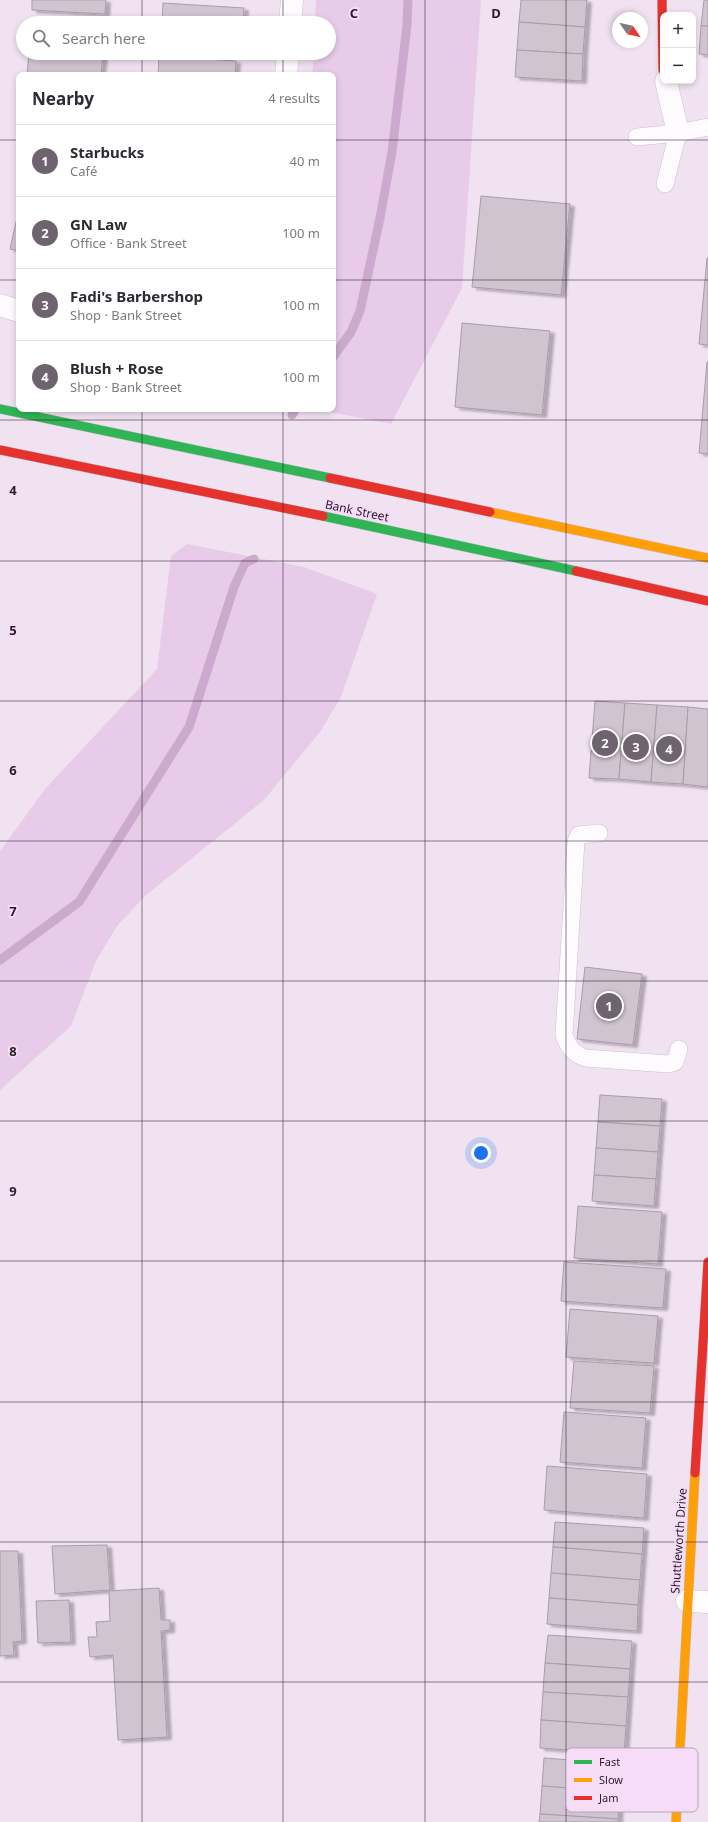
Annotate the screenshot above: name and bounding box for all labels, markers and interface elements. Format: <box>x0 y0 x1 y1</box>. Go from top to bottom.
text: C <box>350 4 358 22</box>
text: D <box>491 4 501 22</box>
north arrow <box>612 12 648 48</box>
map controls <box>660 12 696 84</box>
button: + <box>660 12 696 48</box>
search box <box>16 16 336 60</box>
icon: search <box>30 27 52 49</box>
text: Search here <box>62 28 145 48</box>
button: − <box>660 48 696 84</box>
text: Nearby <box>32 87 94 110</box>
text: 4 results <box>268 89 320 107</box>
text: Starbucks <box>70 142 144 162</box>
text: 1 <box>41 152 49 170</box>
text: 40 m <box>290 152 320 170</box>
text: Café <box>70 162 97 180</box>
text: GN Law <box>70 214 127 234</box>
text: 2 <box>41 224 49 242</box>
text: 100 m <box>282 224 320 242</box>
text: Office · Bank Street <box>70 234 187 252</box>
text: Fadi's Barbershop <box>70 286 203 306</box>
text: 3 <box>41 296 49 314</box>
text: 100 m <box>282 296 320 314</box>
text: Shop · Bank Street <box>70 306 182 324</box>
text: Blush + Rose <box>70 358 164 378</box>
text: 4 <box>41 368 49 386</box>
text: 100 m <box>282 368 320 386</box>
text: Shop · Bank Street <box>70 378 182 396</box>
text: 4 <box>9 481 17 499</box>
street label: Bank Street <box>324 495 391 526</box>
text: 5 <box>9 621 17 639</box>
pin: 2 <box>592 728 618 758</box>
pin: 3 <box>623 732 649 762</box>
pin: 4 <box>656 734 682 764</box>
text: 6 <box>9 761 17 779</box>
text: 7 <box>9 902 17 920</box>
pin: 1 <box>596 991 622 1021</box>
text: 8 <box>9 1042 17 1060</box>
your location <box>471 1143 491 1163</box>
text: 9 <box>9 1182 17 1200</box>
street label: Shuttleworth Drive <box>666 1487 691 1594</box>
legend <box>566 1748 698 1812</box>
text: Fast <box>599 1754 620 1769</box>
text: Slow <box>599 1772 623 1787</box>
text: Jam <box>598 1790 618 1805</box>

